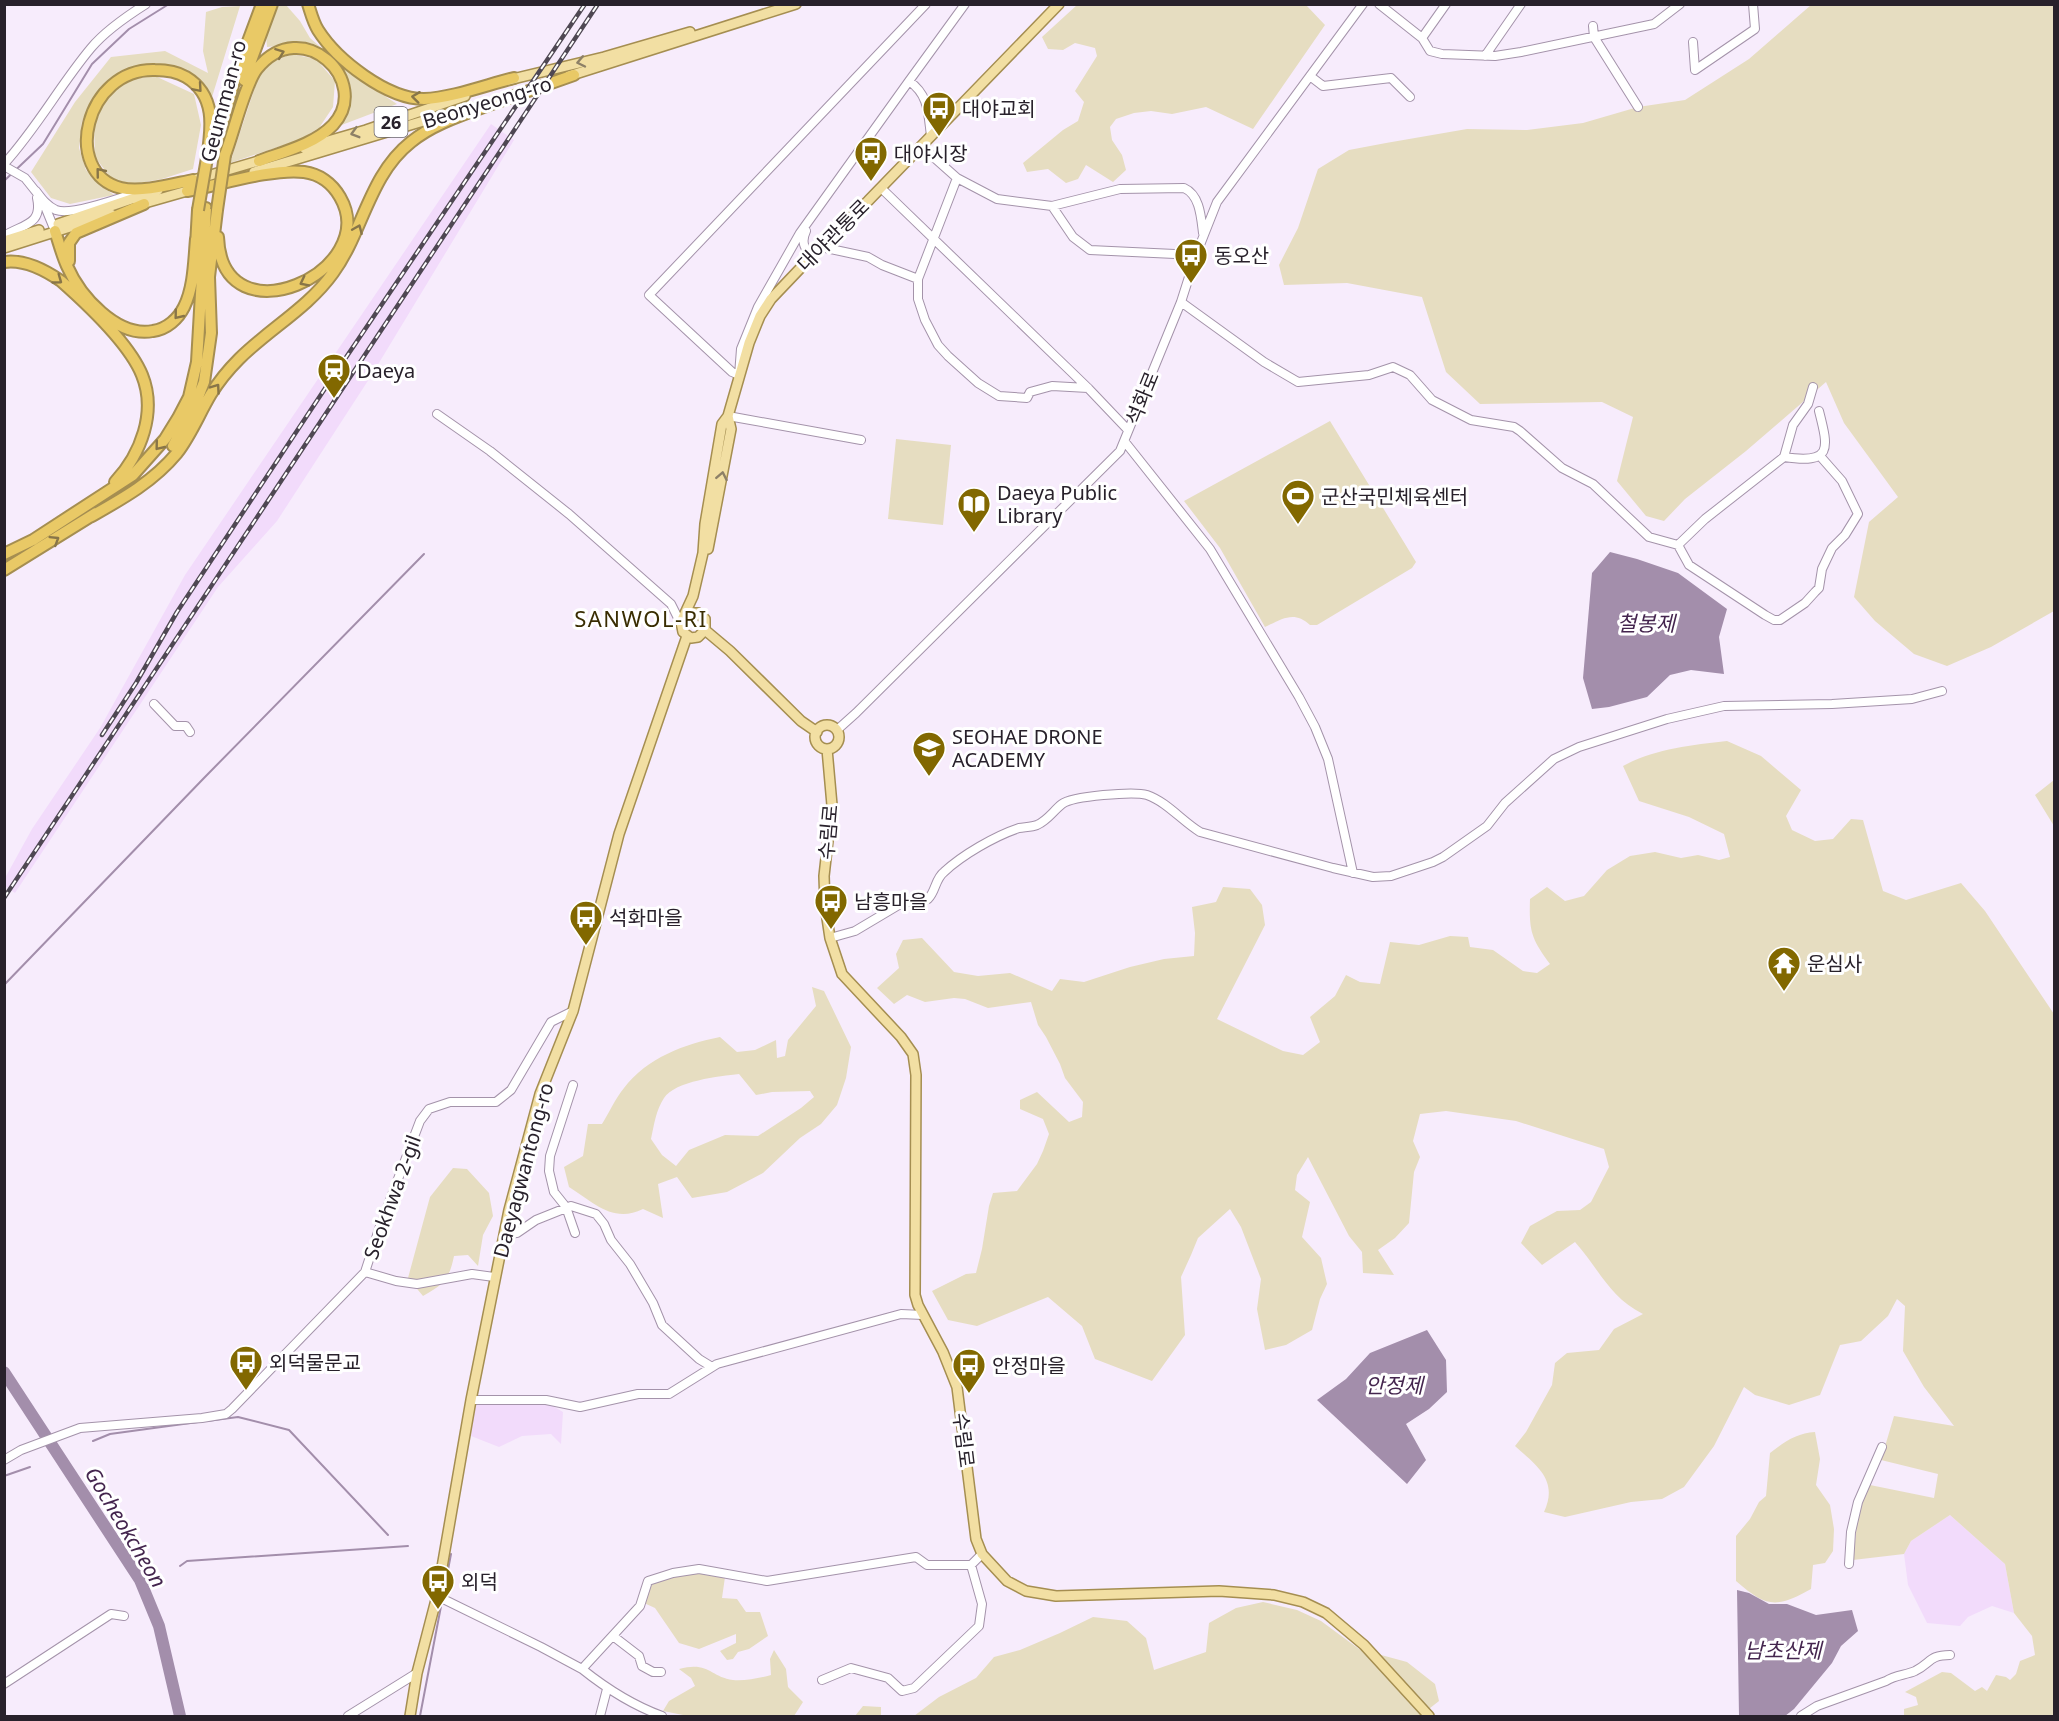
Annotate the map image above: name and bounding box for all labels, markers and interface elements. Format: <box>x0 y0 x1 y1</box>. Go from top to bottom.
street label: Geumman-ro <box>194 37 252 165</box>
one-way arrow <box>275 47 285 60</box>
one-way arrow <box>576 54 586 67</box>
street label: Beonyeong-ro <box>419 70 555 134</box>
one-way arrow <box>191 81 202 92</box>
bus stop icon: 대야교회 <box>921 90 957 137</box>
one-way arrow <box>411 91 420 104</box>
place label: 대야교회 <box>962 95 1036 122</box>
road number: 26 <box>374 107 408 137</box>
one-way arrow <box>350 126 361 138</box>
bus stop icon: 대야시장 <box>853 135 889 182</box>
place label: 대야시장 <box>894 140 968 167</box>
one-way arrow <box>96 168 107 179</box>
street label: 대야관통로 <box>791 193 875 277</box>
one-way arrow <box>351 224 363 235</box>
bus stop icon: 동오산 <box>1173 237 1209 284</box>
place label: 동오산 <box>1214 242 1269 269</box>
one-way arrow <box>52 273 63 284</box>
one-way arrow <box>299 275 310 286</box>
one-way arrow <box>174 308 185 319</box>
station icon: Daeya <box>316 352 352 399</box>
place label: Daeya <box>357 357 415 384</box>
street label: 석화로 <box>1119 367 1165 429</box>
one-way arrow <box>208 384 219 395</box>
one-way arrow <box>156 439 167 450</box>
one-way arrow <box>715 472 728 482</box>
sports icon: 군산국민체육센터 <box>1280 478 1316 525</box>
place label: Daeya Public Library <box>997 479 1117 529</box>
place label: 군산국민체육센터 <box>1321 483 1468 510</box>
library icon: Daeya Public Library <box>956 486 992 533</box>
one-way arrow <box>48 536 59 547</box>
district label: SANWOL-RI <box>574 603 708 633</box>
water label: 철봉제 <box>1617 609 1678 637</box>
place label: SEOHAE DRONE ACADEMY <box>952 723 1103 773</box>
school or university icon: SEOHAE DRONE ACADEMY <box>911 730 947 777</box>
street label: 수림로 <box>812 803 844 861</box>
bus stop icon: 남흥마을 <box>813 883 849 930</box>
place label: 남흥마을 <box>854 888 928 915</box>
bus stop icon: 석화마을 <box>568 899 604 946</box>
place label: 석화마을 <box>609 904 683 931</box>
temple icon: 운심사 <box>1766 945 1802 992</box>
place label: 운심사 <box>1807 950 1862 977</box>
street label: Daeyagwantong-ro <box>487 1080 559 1260</box>
street label: Seokhwa 2-gil <box>357 1131 427 1263</box>
bus stop icon: 외덕물문교 <box>228 1344 264 1391</box>
bus stop icon: 안정마을 <box>951 1347 987 1394</box>
place label: 외덕물문교 <box>269 1349 361 1376</box>
place label: 안정마을 <box>992 1352 1066 1379</box>
water label: 안정제 <box>1365 1371 1426 1399</box>
street label: 수림로 <box>947 1411 981 1469</box>
water label: Gocheokcheon <box>79 1461 173 1593</box>
bus stop icon: 외덕 <box>420 1563 456 1610</box>
place label: 외덕 <box>461 1568 498 1595</box>
water label: 남초산제 <box>1744 1636 1824 1664</box>

